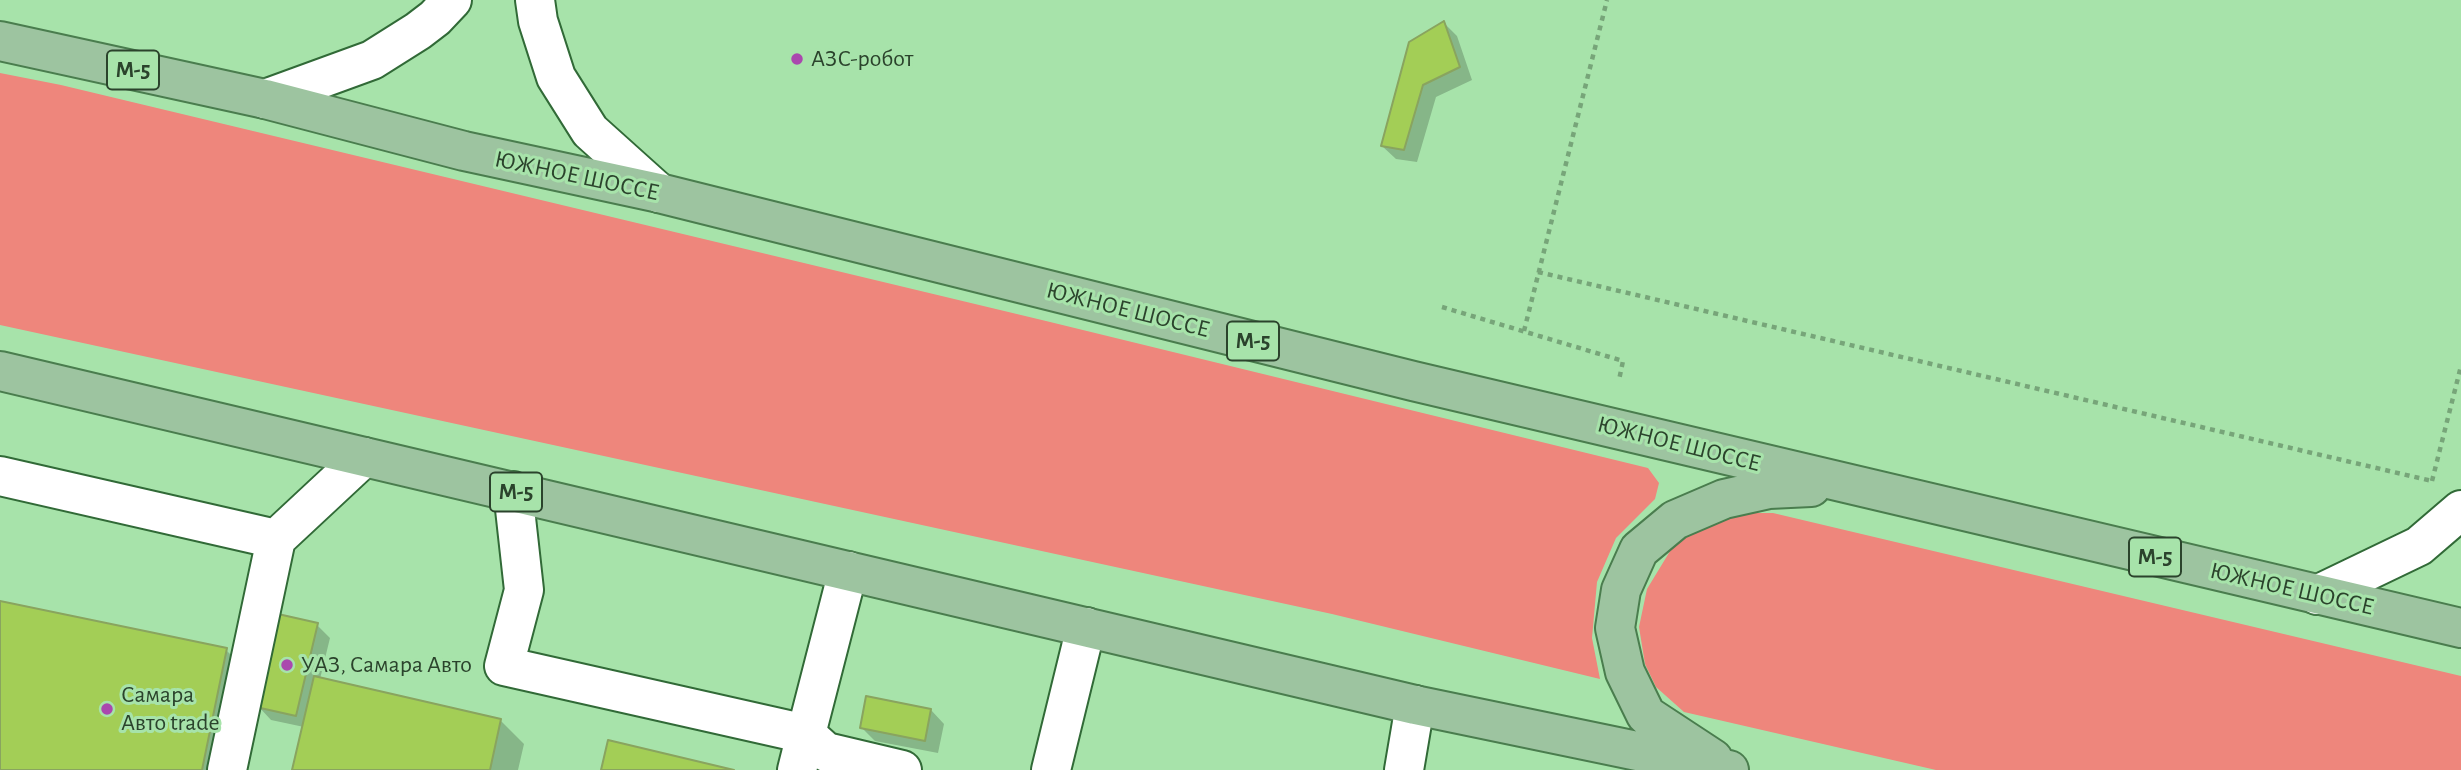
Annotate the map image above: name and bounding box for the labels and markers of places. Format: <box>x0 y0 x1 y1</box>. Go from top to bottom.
place label: АЗС-робот <box>811 45 913 73</box>
marker: АЗС-робот <box>789 51 805 67</box>
place label: УАЗ, Самара Авто <box>301 651 472 679</box>
marker: УАЗ, Самара Авто <box>279 657 295 673</box>
place label: Самара Авто trade <box>121 681 220 737</box>
marker: Самара Авто trade <box>99 701 115 717</box>

